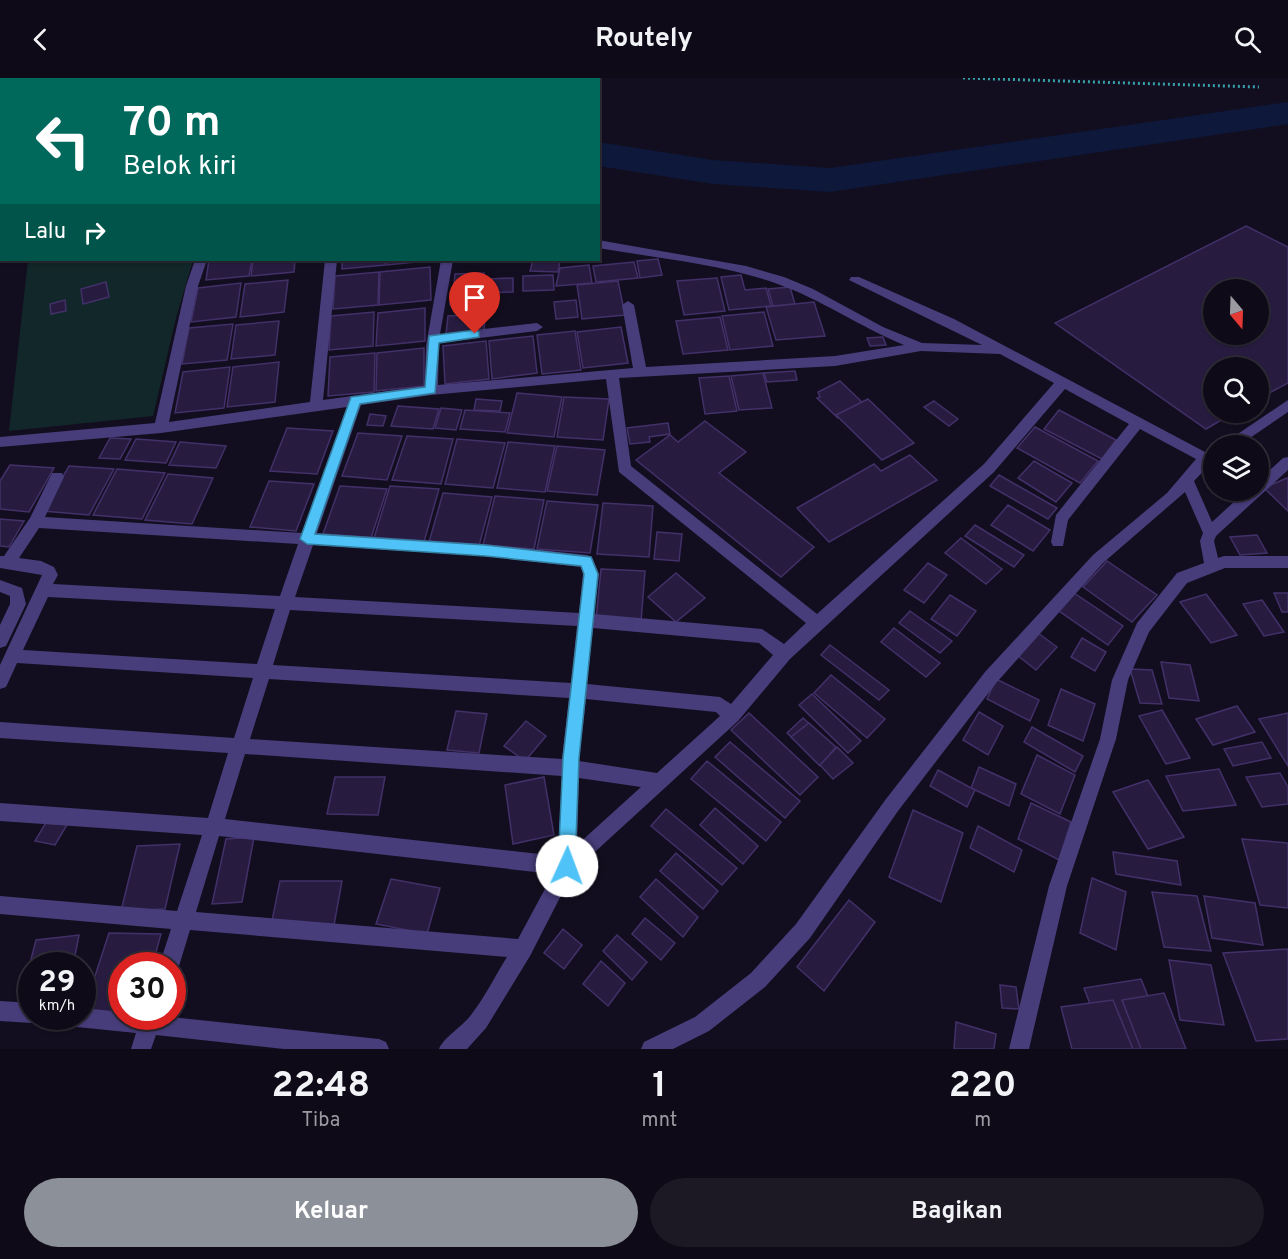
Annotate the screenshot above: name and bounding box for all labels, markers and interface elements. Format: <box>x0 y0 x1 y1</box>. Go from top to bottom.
text: Routely <box>595 22 693 56</box>
icon: back <box>24 23 57 56</box>
icon: search <box>1231 23 1264 56</box>
text: 70 m <box>123 98 221 151</box>
icon: left <box>24 102 102 180</box>
text: Belok kiri <box>123 150 237 184</box>
icon: right <box>78 216 111 249</box>
text: Lalu <box>24 219 66 246</box>
pin <box>449 272 500 334</box>
north arrow <box>1203 279 1269 345</box>
map controls <box>1203 279 1269 501</box>
icon: arrive <box>458 281 491 314</box>
button: search <box>1203 357 1269 423</box>
button: layers <box>1203 435 1269 501</box>
position arrow <box>535 834 599 898</box>
speed limit sign: 30 <box>108 952 186 1030</box>
text: 29 <box>39 965 75 1002</box>
text: km/h <box>39 997 75 1016</box>
text: 22:48 <box>272 1064 370 1110</box>
text: 1 <box>652 1064 667 1110</box>
text: 220 <box>949 1064 1017 1110</box>
text: Tiba <box>301 1108 340 1134</box>
text: mnt <box>642 1108 677 1134</box>
text: m <box>974 1108 991 1134</box>
button: Keluar <box>24 1178 638 1247</box>
button: Bagikan <box>650 1178 1264 1247</box>

